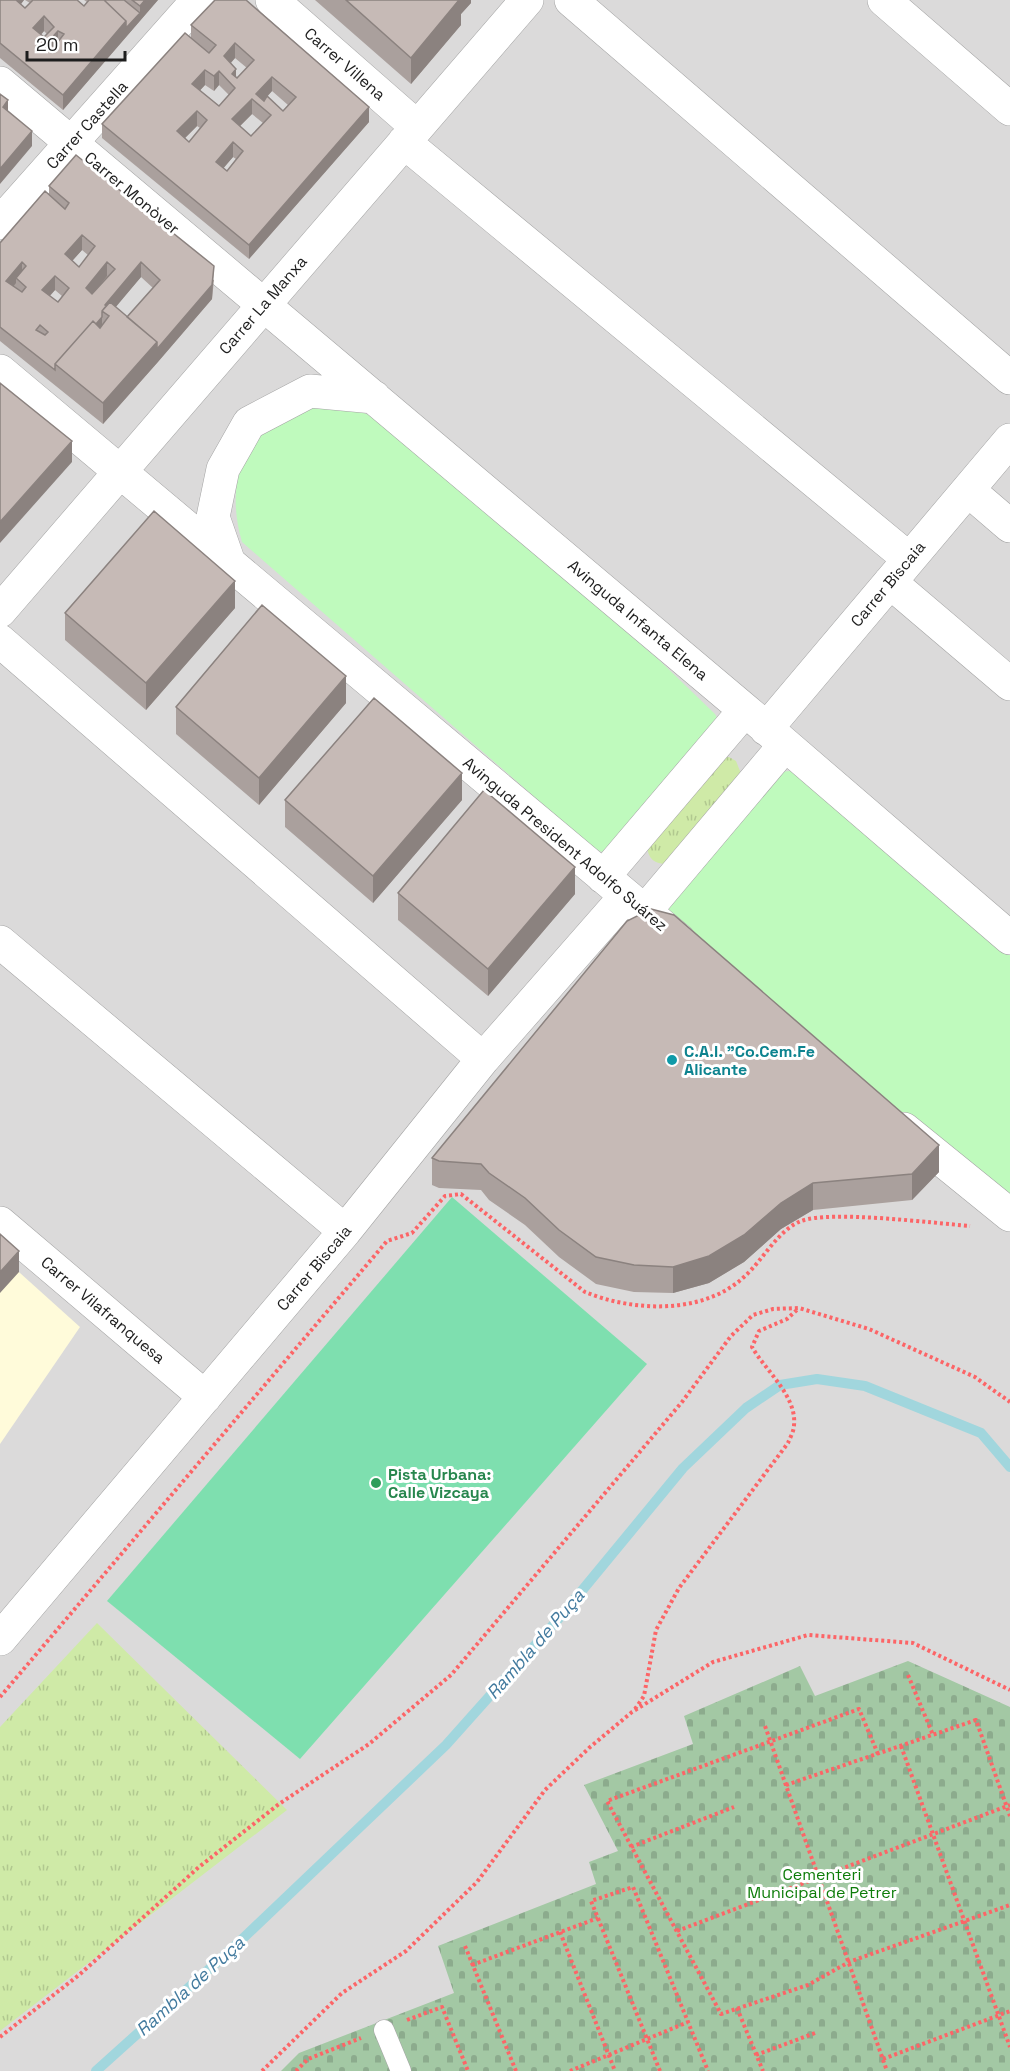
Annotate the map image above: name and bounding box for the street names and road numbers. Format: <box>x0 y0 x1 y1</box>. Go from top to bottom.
street label: Carrer Villena <box>300 23 390 105</box>
street label: Carrer Castella <box>42 76 132 174</box>
street label: Carrer Monòver <box>80 147 184 239</box>
street label: Carrer La Manxa <box>214 251 312 359</box>
street label: Carrer Biscaia <box>846 537 930 631</box>
street label: Avinguda Infanta Elena <box>563 555 713 685</box>
street label: Avinguda President Adolfo Suárez <box>458 752 672 936</box>
street label: Carrer Biscaia <box>272 1221 356 1315</box>
street label: Carrer Vilafranquesa <box>36 1252 170 1368</box>

